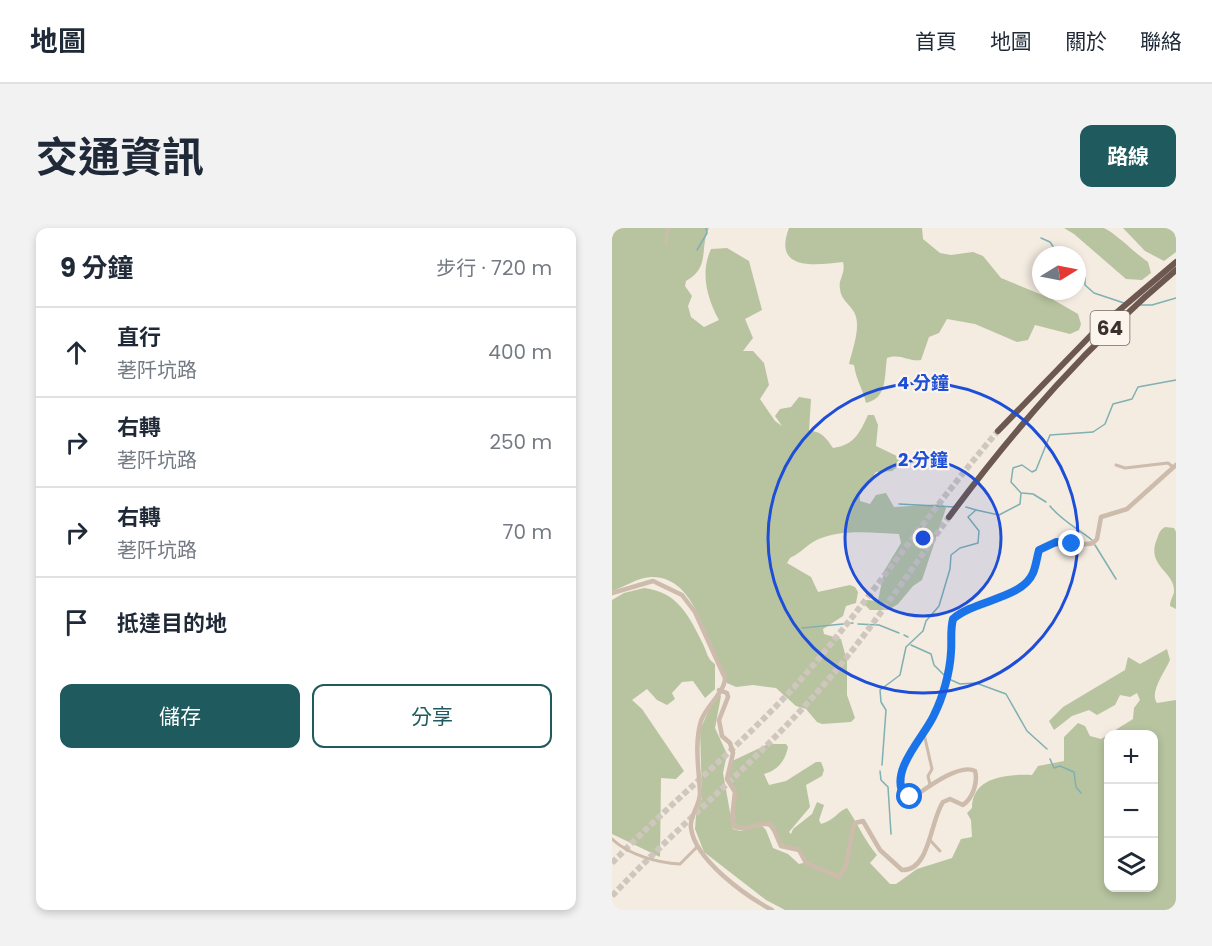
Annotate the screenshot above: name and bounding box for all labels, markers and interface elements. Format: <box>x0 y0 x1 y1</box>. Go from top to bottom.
text: 地圖 <box>30 22 86 61</box>
text: 首頁 <box>915 27 957 56</box>
text: 地圖 <box>990 27 1032 56</box>
text: 關於 <box>1065 27 1107 56</box>
text: 聯絡 <box>1140 27 1182 56</box>
button: 路線 <box>1080 125 1176 187</box>
text: 交通資訊 <box>36 128 204 187</box>
north arrow <box>1032 246 1086 300</box>
text: 9 分鐘 <box>60 250 134 286</box>
text: 步行 · 720 m <box>436 254 552 282</box>
road number: 64 <box>1090 311 1130 345</box>
text: 直行 <box>117 322 161 353</box>
icon: ahead <box>60 336 93 369</box>
text: 400 m <box>488 338 552 366</box>
text: 荖阡坑路 <box>117 356 197 384</box>
text: 4 分鐘 <box>897 370 949 395</box>
text: 右轉 <box>117 412 161 443</box>
icon: right <box>60 426 93 459</box>
text: 250 m <box>489 428 552 456</box>
text: 荖阡坑路 <box>117 446 197 474</box>
text: 2 分鐘 <box>898 447 948 472</box>
text: 右轉 <box>117 502 161 533</box>
icon: right <box>60 516 93 549</box>
text: 70 m <box>503 518 552 546</box>
centre of rings <box>913 528 933 548</box>
route end <box>1058 530 1084 556</box>
text: 荖阡坑路 <box>117 536 197 564</box>
icon: arrive <box>60 606 93 639</box>
text: 抵達目的地 <box>117 608 227 639</box>
button: 儲存 <box>60 684 300 748</box>
button: 分享 <box>312 684 552 748</box>
map controls <box>1104 730 1158 892</box>
button: + <box>1104 730 1158 784</box>
route start <box>896 783 922 809</box>
button: − <box>1104 784 1158 838</box>
button: layers <box>1104 838 1158 892</box>

